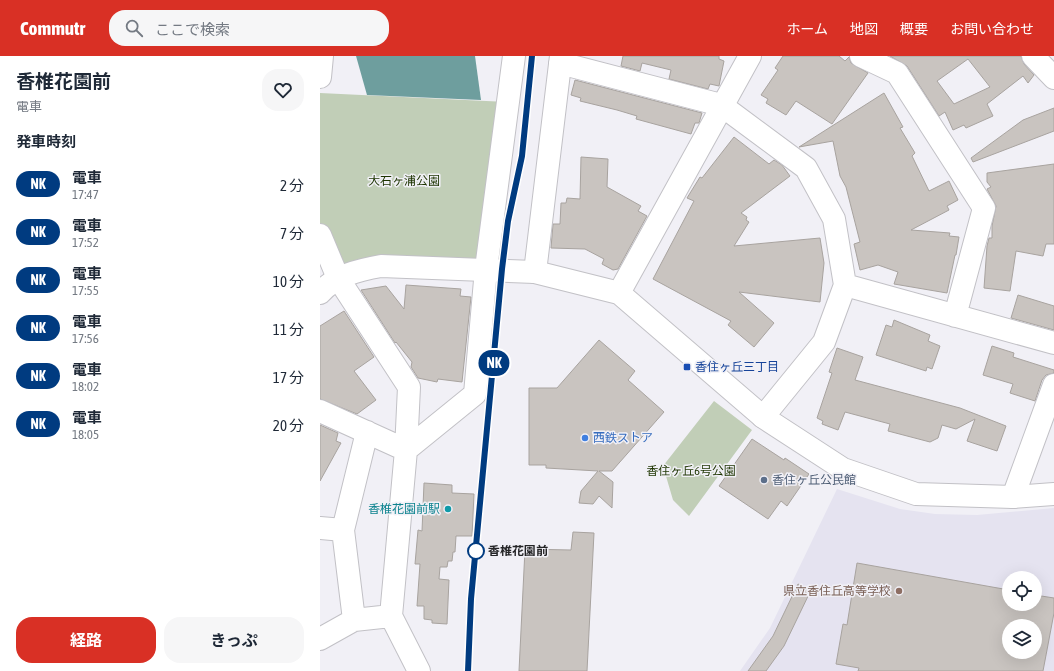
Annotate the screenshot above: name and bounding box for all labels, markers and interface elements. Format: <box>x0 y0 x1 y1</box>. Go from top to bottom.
search box <box>109 10 389 46</box>
text: Commutr <box>20 17 85 39</box>
icon: search <box>123 17 145 39</box>
text: ここで検索 <box>155 21 230 38</box>
text: ホーム <box>786 21 828 37</box>
text: 地図 <box>850 21 878 37</box>
text: 概要 <box>900 21 928 37</box>
text: お問い合わせ <box>950 21 1034 37</box>
button: heart <box>262 69 304 111</box>
text: 香椎花園前 <box>16 70 111 92</box>
text: 電車 <box>16 99 42 114</box>
text: 発車時刻 <box>16 133 76 150</box>
text: 電車 <box>72 169 102 186</box>
park label: 大石ヶ浦公園 <box>368 174 440 188</box>
text: NK <box>30 176 46 192</box>
text: 2 分 <box>280 177 304 194</box>
text: 17:47 <box>72 187 99 202</box>
text: 電車 <box>72 217 102 234</box>
text: NK <box>30 224 46 240</box>
text: 7 分 <box>280 225 304 242</box>
text: 17:52 <box>72 235 99 250</box>
text: 電車 <box>72 265 102 282</box>
text: NK <box>30 272 46 288</box>
text: 10 分 <box>273 273 304 290</box>
text: 17:55 <box>72 283 99 298</box>
text: 電車 <box>72 313 102 330</box>
text: NK <box>30 320 46 336</box>
text: 11 分 <box>273 321 304 338</box>
text: 17:56 <box>72 331 99 346</box>
line badge: NK <box>476 350 512 376</box>
text: NK <box>486 355 502 371</box>
place label: 香住ヶ丘三丁目 <box>695 360 779 374</box>
text: 電車 <box>72 361 102 378</box>
marker: 香住ヶ丘三丁目 <box>682 362 692 372</box>
text: NK <box>30 368 46 384</box>
text: 17 分 <box>273 369 304 386</box>
text: 18:02 <box>72 379 99 394</box>
text: 電車 <box>72 409 102 426</box>
text: NK <box>30 416 46 432</box>
text: 20 分 <box>273 417 304 434</box>
text: 18:05 <box>72 427 99 442</box>
place label: 西鉄ストア <box>593 431 653 445</box>
marker: 西鉄ストア <box>580 433 590 443</box>
park label: 香住ヶ丘6号公園 <box>646 464 736 478</box>
place label: 香住ヶ丘公民館 <box>772 473 856 487</box>
marker: 香住ヶ丘公民館 <box>759 475 769 485</box>
place label: 香椎花園前駅 <box>368 502 440 516</box>
marker: 香椎花園前駅 <box>443 504 453 514</box>
marker: 香椎花園前 <box>467 542 485 560</box>
place label: 香椎花園前 <box>488 544 548 558</box>
map controls <box>1002 571 1042 659</box>
button: locate <box>1002 571 1042 611</box>
place label: 県立香住丘高等学校 <box>783 584 891 598</box>
marker: 県立香住丘高等学校 <box>894 586 904 596</box>
button: 経路 <box>16 617 156 663</box>
button: きっぷ <box>164 617 304 663</box>
button: layers <box>1002 619 1042 659</box>

